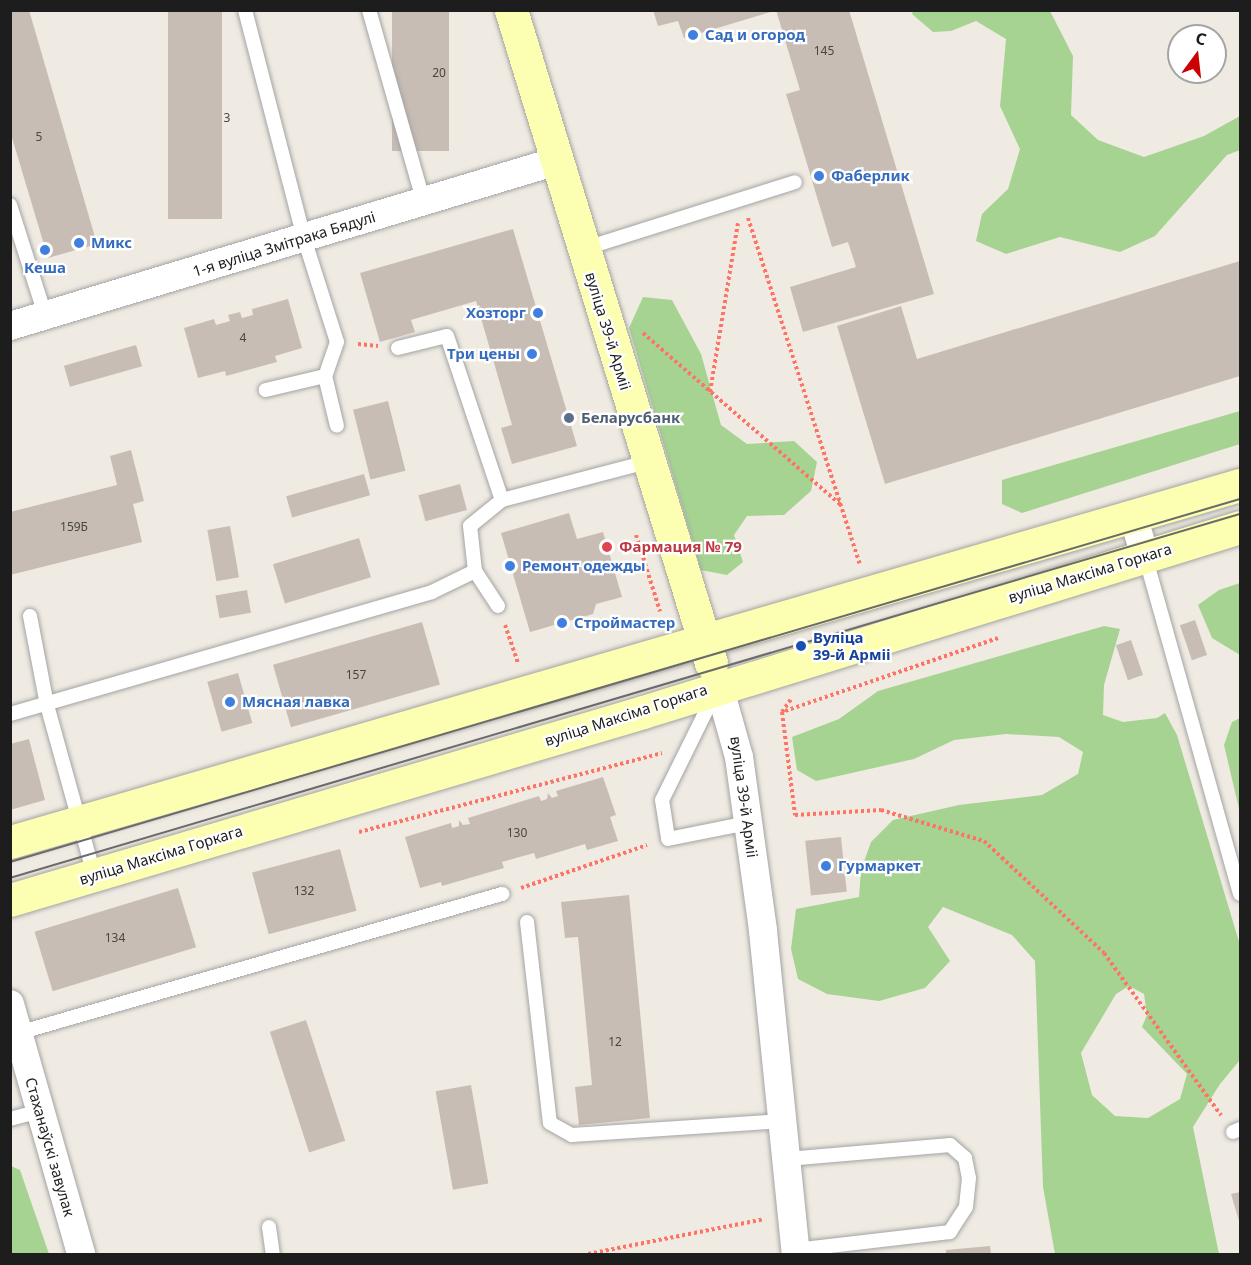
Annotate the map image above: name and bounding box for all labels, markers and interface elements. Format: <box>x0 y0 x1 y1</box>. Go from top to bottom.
north arrow <box>1167 24 1227 84</box>
place label: Сад и огород <box>705 26 805 44</box>
text: С <box>1193 27 1209 51</box>
marker: Сад и огород <box>686 28 700 42</box>
house number: 145 <box>814 44 834 58</box>
house number: 20 <box>432 66 446 80</box>
house number: 3 <box>224 111 230 125</box>
house number: 5 <box>36 130 42 144</box>
place label: Фаберлик <box>831 167 910 185</box>
marker: Фаберлик <box>812 169 826 183</box>
street label: 1-я вуліца Змітрака Бядулі <box>190 208 378 280</box>
place label: Микс <box>91 234 132 252</box>
marker: Микс <box>72 236 86 250</box>
marker: Кеша <box>38 243 52 257</box>
place label: Кеша <box>24 259 66 277</box>
street label: вуліца 39-й Арміі <box>581 270 635 392</box>
place label: Хозторг <box>466 304 526 322</box>
marker: Хозторг <box>531 306 545 320</box>
house number: 4 <box>240 331 246 345</box>
place label: Три цены <box>447 345 520 363</box>
marker: Три цены <box>525 347 539 361</box>
place label: Беларусбанк <box>581 409 680 427</box>
marker: Беларусбанк <box>562 411 576 425</box>
house number: 159Б <box>60 520 88 534</box>
place label: Фармация № 79 <box>619 538 742 556</box>
marker: Фармация № 79 <box>600 540 614 554</box>
street label: вуліца Максіма Горкага <box>1006 540 1174 606</box>
place label: Ремонт одежды <box>522 557 646 575</box>
marker: Ремонт одежды <box>503 559 517 573</box>
place label: Строймастер <box>574 614 675 632</box>
marker: Строймастер <box>555 616 569 630</box>
place label: Вуліца 39-й Арміі <box>813 628 891 663</box>
marker: Вуліца 39-й Арміі <box>794 639 808 653</box>
house number: 157 <box>346 668 366 682</box>
street label: вуліца Максіма Горкага <box>542 680 710 750</box>
place label: Мясная лавка <box>242 693 350 711</box>
marker: Мясная лавка <box>223 695 237 709</box>
street label: вуліца 39-й Арміі <box>727 735 761 859</box>
street label: вуліца Максіма Горкага <box>77 822 245 888</box>
house number: 130 <box>507 826 527 840</box>
place label: Гурмаркет <box>838 857 921 875</box>
marker: Гурмаркет <box>819 859 833 873</box>
house number: 132 <box>294 884 314 898</box>
house number: 134 <box>105 931 125 945</box>
house number: 12 <box>608 1035 622 1049</box>
street label: Стаханаўскі завулак <box>22 1075 78 1219</box>

